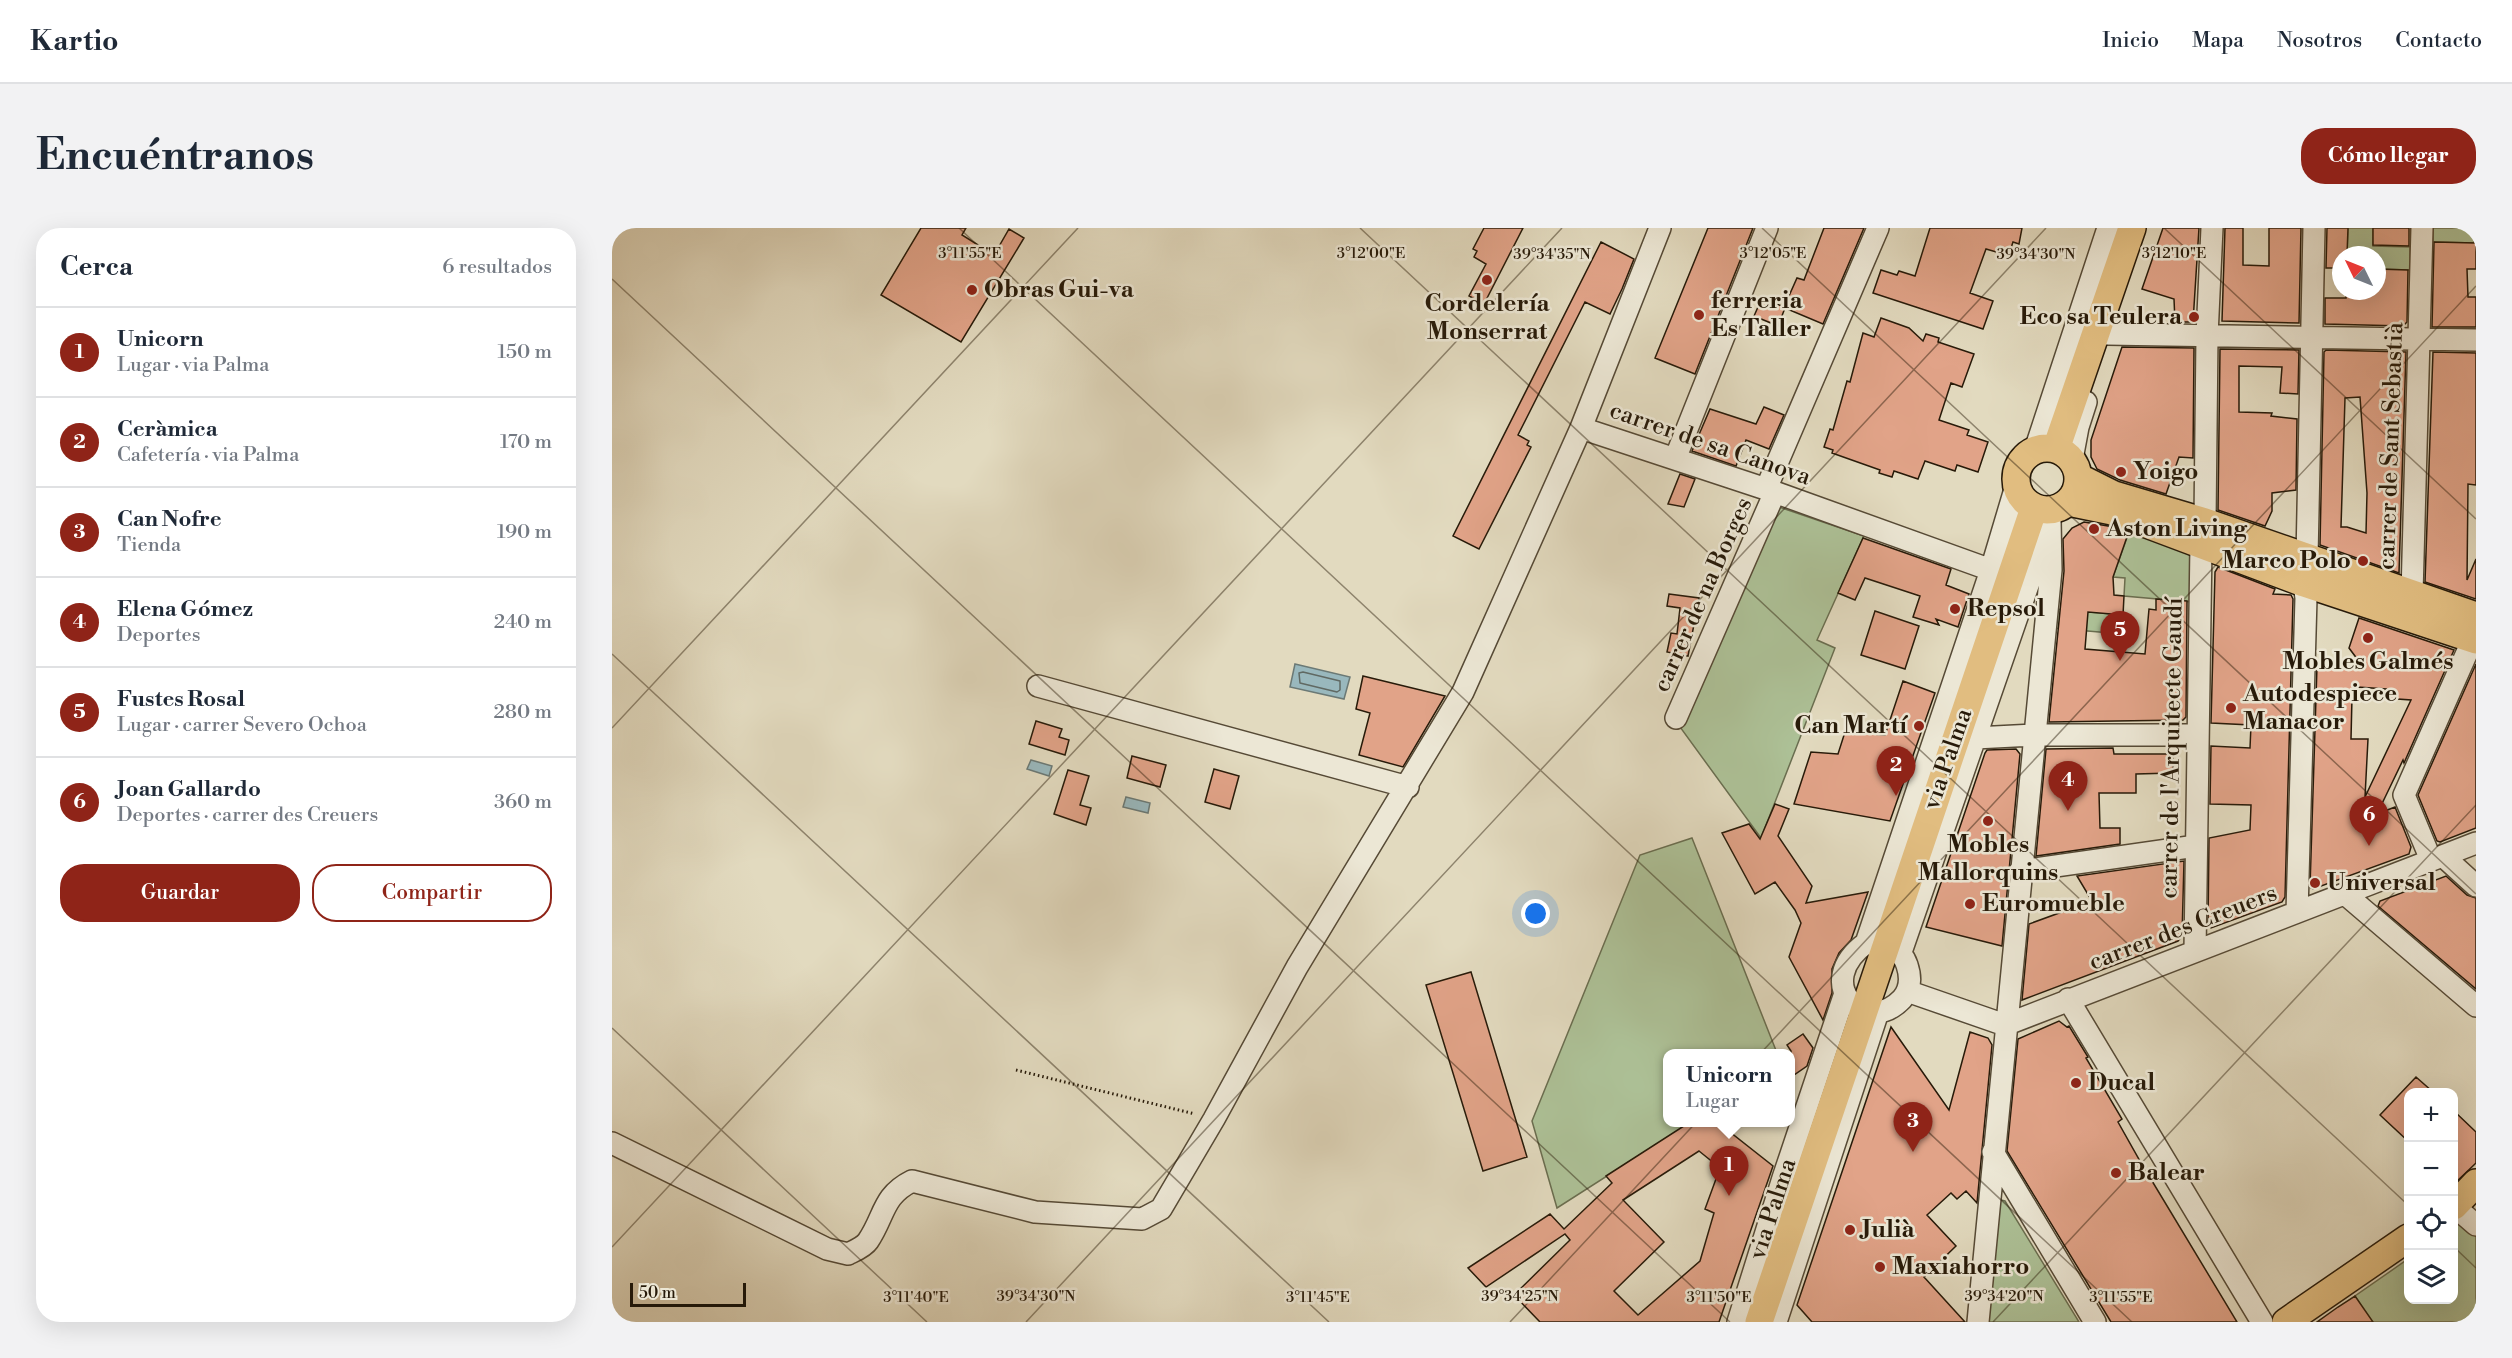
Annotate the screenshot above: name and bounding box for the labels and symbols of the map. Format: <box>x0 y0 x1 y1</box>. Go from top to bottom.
text: 3°11'55"E <box>938 244 1002 263</box>
text: 3°12'00"E <box>1337 244 1405 263</box>
text: 3°12'05"E <box>1740 244 1806 263</box>
text: 3°12'10"E <box>2142 244 2206 263</box>
text: 39°34'35"N <box>1513 245 1591 264</box>
text: 39°34'30"N <box>1997 245 2075 264</box>
north arrow <box>2332 246 2386 300</box>
marker: Cordelería Monserrat <box>1480 273 1494 287</box>
place label: Obras Gui-va <box>984 275 1135 305</box>
marker: Obras Gui-va <box>965 283 979 297</box>
place label: ferreria Es Taller <box>1711 286 1811 344</box>
place label: Cordelería Monserrat <box>1424 289 1551 347</box>
place label: Eco sa Teulera <box>2019 302 2183 332</box>
marker: ferreria Es Taller <box>1692 308 1706 322</box>
marker: Eco sa Teulera <box>2187 310 2201 324</box>
street label: carrer de Sant Sebastià <box>2372 321 2410 570</box>
street label: carrer de sa Canova <box>1605 395 1815 493</box>
place label: Yoigo <box>2133 457 2198 487</box>
marker: Yoigo <box>2114 465 2128 479</box>
street label: carrer de na Borges <box>1647 493 1759 697</box>
place label: Aston Living <box>2105 514 2248 544</box>
marker: Aston Living <box>2087 522 2101 536</box>
place label: Marco Polo <box>2222 546 2351 576</box>
marker: Marco Polo <box>2356 554 2370 568</box>
place label: Repsol <box>1967 594 2045 624</box>
street label: carrer de l'Arquitecte Gaudí <box>2154 596 2190 899</box>
marker: Repsol <box>1948 602 1962 616</box>
pin: 5 <box>2100 612 2140 661</box>
marker: Mobles Galmés <box>2361 631 2375 645</box>
place label: Mobles Galmés <box>2282 647 2454 677</box>
place label: Autodespiece Manacor <box>2242 679 2397 737</box>
marker: Autodespiece Manacor <box>2224 701 2238 715</box>
street label: via Palma <box>1916 704 1979 814</box>
place label: Can Martí <box>1794 711 1908 741</box>
marker: Can Martí <box>1912 719 1926 733</box>
pin: 2 <box>1876 746 1916 796</box>
pin: 4 <box>2048 762 2088 811</box>
pin: 6 <box>2350 796 2388 846</box>
marker: Mobles Mallorquins <box>1981 814 1995 828</box>
place label: Mobles Mallorquins <box>1918 830 2058 888</box>
place label: Universal <box>2327 868 2436 898</box>
marker: Universal <box>2308 876 2322 890</box>
street label: carrer des Creuers <box>2085 878 2281 978</box>
place label: Euromueble <box>1982 889 2125 919</box>
marker: Euromueble <box>1963 897 1977 911</box>
your location <box>1521 899 1550 928</box>
place label: Ducal <box>2088 1068 2155 1098</box>
marker: Ducal <box>2069 1076 2083 1090</box>
pin: 3 <box>1894 1102 1932 1152</box>
pin: 1 <box>1710 1146 1748 1196</box>
street label: via Palma <box>1742 1154 1804 1264</box>
place label: Balear <box>2128 1158 2205 1188</box>
marker: Balear <box>2109 1166 2123 1180</box>
place label: Julià <box>1859 1215 1916 1245</box>
marker: Julià <box>1843 1223 1857 1237</box>
place label: Maxiahorro <box>1892 1252 2029 1282</box>
marker: Maxiahorro <box>1873 1260 1887 1274</box>
scale bar <box>630 1280 746 1308</box>
text: 39°34'30"N <box>997 1287 1075 1306</box>
text: 39°34'25"N <box>1481 1287 1559 1306</box>
text: 39°34'20"N <box>1964 1287 2044 1306</box>
text: 3°11'40"E <box>883 1288 949 1307</box>
text: 3°11'45"E <box>1286 1288 1350 1307</box>
text: 3°11'50"E <box>1687 1288 1752 1307</box>
text: 3°11'55"E <box>2089 1288 2153 1307</box>

